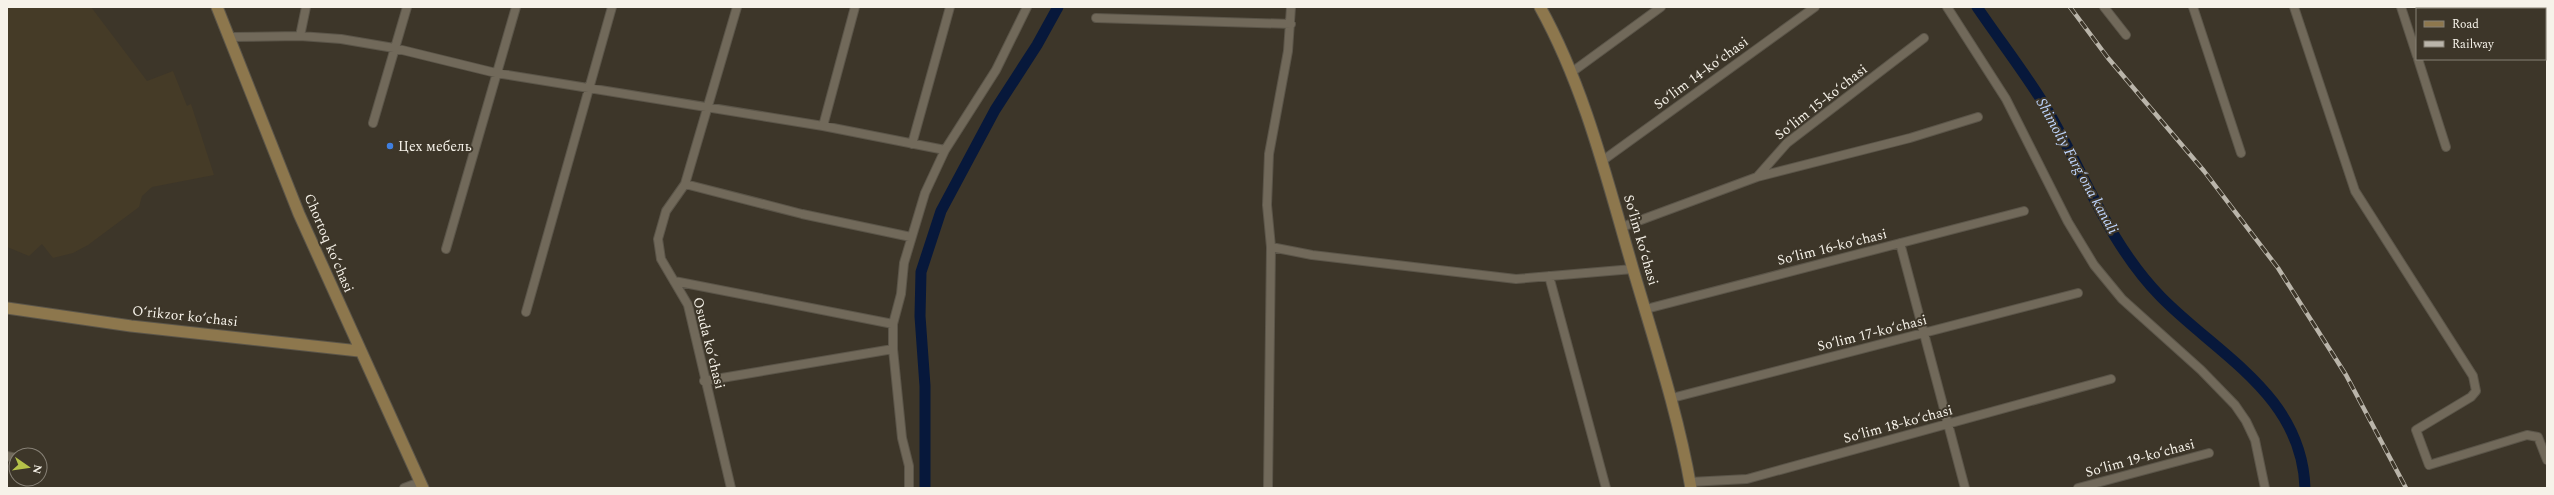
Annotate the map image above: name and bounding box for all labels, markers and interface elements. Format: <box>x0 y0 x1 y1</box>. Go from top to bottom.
legend <box>2416 8 2546 60</box>
text: Road <box>2452 15 2479 34</box>
street label: Soʻlim 14-koʻchasi <box>1649 31 1753 115</box>
text: Railway <box>2452 35 2495 54</box>
street label: Soʻlim 15-koʻchasi <box>1770 59 1872 145</box>
water label: Shimoliy Fargʻona kanali <box>2030 94 2124 238</box>
place label: Цех мебель <box>398 136 472 157</box>
marker: Цех мебель <box>385 141 395 151</box>
street label: Chortoq koʻchasi <box>299 190 359 296</box>
street label: Soʻlim koʻchasi <box>1618 192 1664 288</box>
street label: Soʻlim 16-koʻchasi <box>1775 223 1889 271</box>
street label: Osuda koʻchasi <box>687 295 731 391</box>
street label: Oʻrikzor koʻchasi <box>131 300 239 332</box>
street label: Soʻlim 17-koʻchasi <box>1815 309 1929 357</box>
street label: Soʻlim 18-koʻchasi <box>1841 399 1955 449</box>
street label: Soʻlim 19-koʻchasi <box>2083 433 2197 483</box>
north arrow <box>8 447 48 487</box>
text: N <box>28 463 47 475</box>

